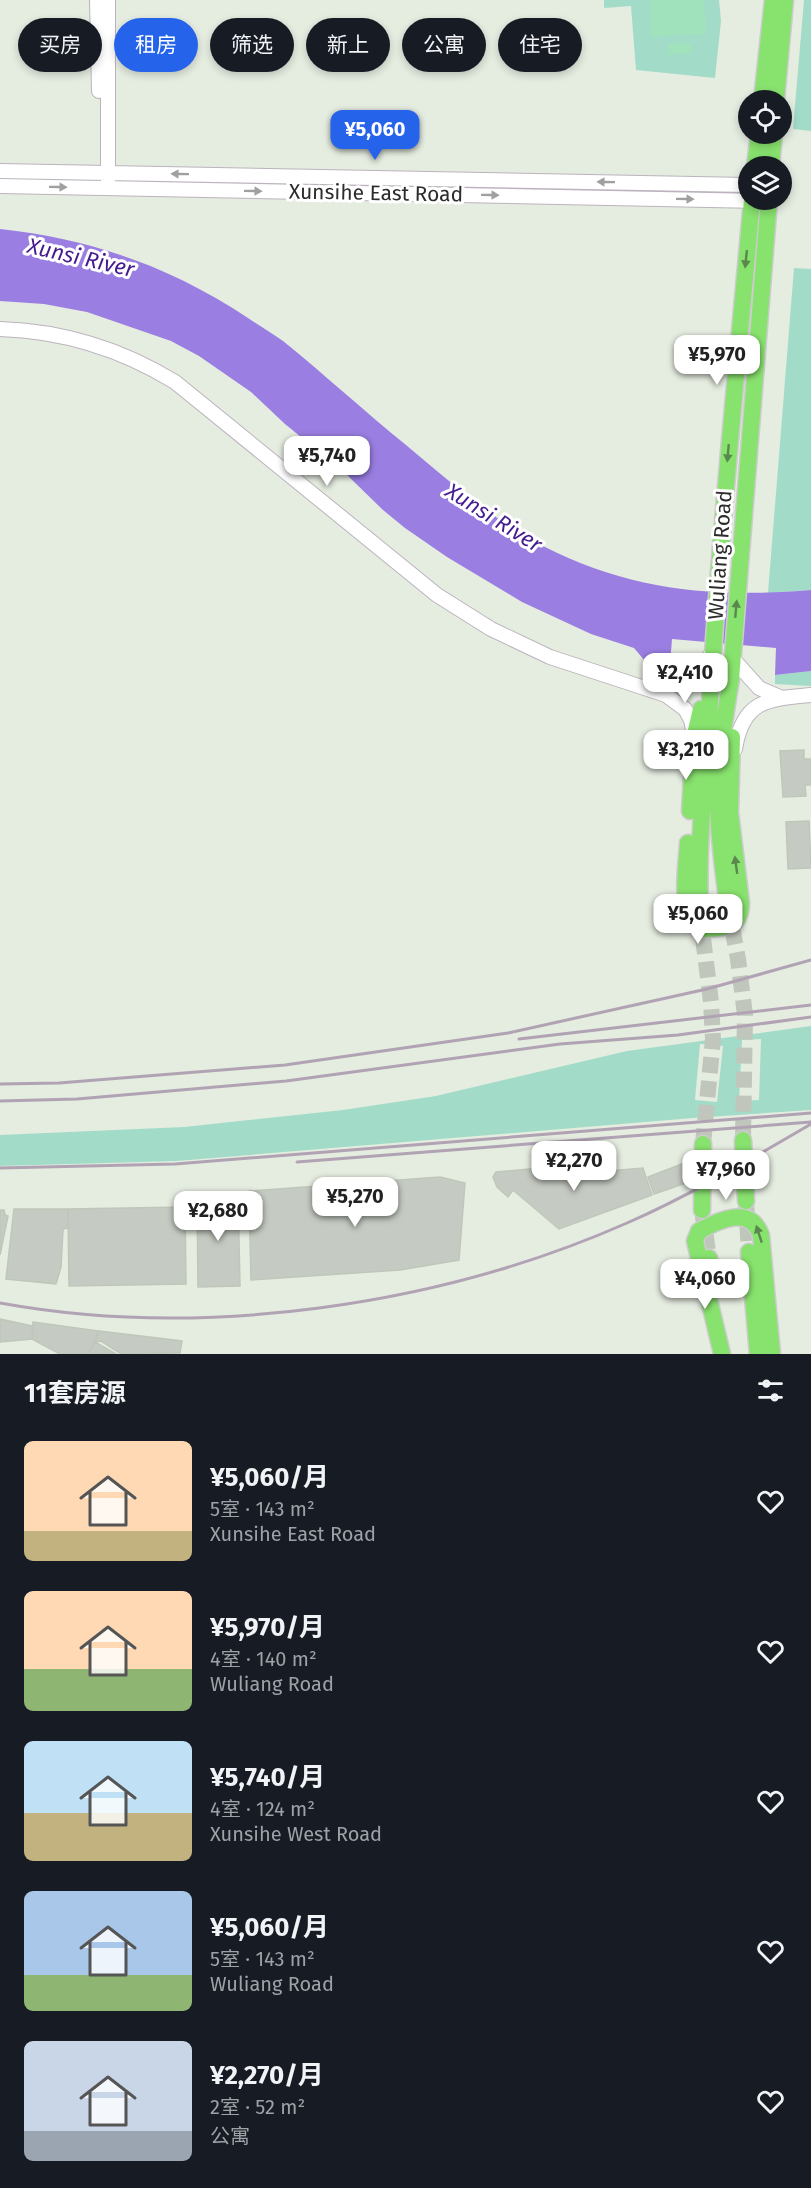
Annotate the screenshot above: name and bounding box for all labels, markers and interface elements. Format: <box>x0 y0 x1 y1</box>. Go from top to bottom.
chip: 买房 <box>18 18 102 72</box>
chip: 租房 <box>114 18 198 72</box>
chip: 筛选 <box>210 18 294 72</box>
chip: 新上 <box>306 18 390 72</box>
chip: 公寓 <box>402 18 486 72</box>
chip: 住宅 <box>498 18 582 72</box>
map controls <box>738 90 792 210</box>
button: locate <box>738 90 792 144</box>
pin: ¥5,060 <box>326 110 424 161</box>
text: ¥5,060 <box>344 117 406 141</box>
button: layers <box>738 156 792 210</box>
one-way arrow <box>171 169 190 178</box>
one-way arrow <box>597 177 616 186</box>
street label: Xunsihe East Road <box>289 178 463 208</box>
one-way arrow <box>49 182 68 192</box>
one-way arrow <box>244 186 263 195</box>
one-way arrow <box>481 191 500 200</box>
one-way arrow <box>676 194 695 204</box>
water label: Xunsi River <box>24 232 137 283</box>
one-way arrow <box>741 249 751 268</box>
pin: ¥5,970 <box>668 335 766 386</box>
text: ¥5,970 <box>688 342 746 366</box>
pin: ¥5,740 <box>278 436 376 487</box>
text: ¥5,740 <box>298 443 356 467</box>
one-way arrow <box>723 443 733 462</box>
water label: Xunsi River <box>440 477 547 558</box>
street label: Wuliang Road <box>702 489 738 621</box>
one-way arrow <box>731 600 741 619</box>
pin: ¥2,410 <box>636 653 734 704</box>
text: ¥2,410 <box>657 660 713 684</box>
pin: ¥3,210 <box>637 730 735 781</box>
text: ¥3,210 <box>657 737 715 761</box>
one-way arrow <box>732 856 741 875</box>
pin: ¥5,060 <box>649 894 747 945</box>
text: ¥5,060 <box>667 901 729 925</box>
pin: ¥2,270 <box>525 1141 623 1192</box>
text: ¥2,270 <box>545 1148 603 1172</box>
pin: ¥7,960 <box>677 1150 775 1201</box>
text: ¥7,960 <box>696 1157 756 1181</box>
pin: ¥5,270 <box>306 1177 404 1228</box>
text: ¥5,270 <box>326 1184 384 1208</box>
pin: ¥2,680 <box>169 1191 267 1242</box>
text: ¥2,680 <box>188 1198 248 1222</box>
one-way arrow <box>754 1224 763 1242</box>
pin: ¥4,060 <box>656 1259 754 1310</box>
text: ¥4,060 <box>674 1266 736 1290</box>
icon: filters <box>754 1374 787 1407</box>
text: 11套房源 <box>24 1378 126 1409</box>
text: ¥5,060/月 <box>210 1462 329 1493</box>
icon: home <box>72 1465 144 1537</box>
icon: heart <box>754 1485 787 1518</box>
text: 5室 · 143 m² <box>210 1497 315 1521</box>
text: Xunsihe East Road <box>210 1522 376 1546</box>
text: ¥5,970/月 <box>210 1612 325 1643</box>
icon: home <box>72 1615 144 1687</box>
icon: heart <box>754 1635 787 1668</box>
text: 4室 · 140 m² <box>210 1647 317 1671</box>
text: Wuliang Road <box>210 1672 334 1696</box>
text: ¥5,740/月 <box>210 1762 325 1793</box>
icon: home <box>72 1765 144 1837</box>
icon: heart <box>754 1785 787 1818</box>
text: 4室 · 124 m² <box>210 1797 315 1821</box>
text: Xunsihe West Road <box>210 1822 382 1846</box>
text: ¥5,060/月 <box>210 1912 329 1943</box>
icon: home <box>72 1915 144 1987</box>
icon: heart <box>754 1935 787 1968</box>
text: 5室 · 143 m² <box>210 1947 315 1971</box>
text: Wuliang Road <box>210 1972 334 1996</box>
text: ¥2,270/月 <box>210 2060 324 2091</box>
icon: home <box>72 2065 144 2137</box>
icon: heart <box>754 2085 787 2118</box>
text: 2室 · 52 m² <box>210 2095 305 2119</box>
text: 公寓 <box>210 2124 250 2148</box>

